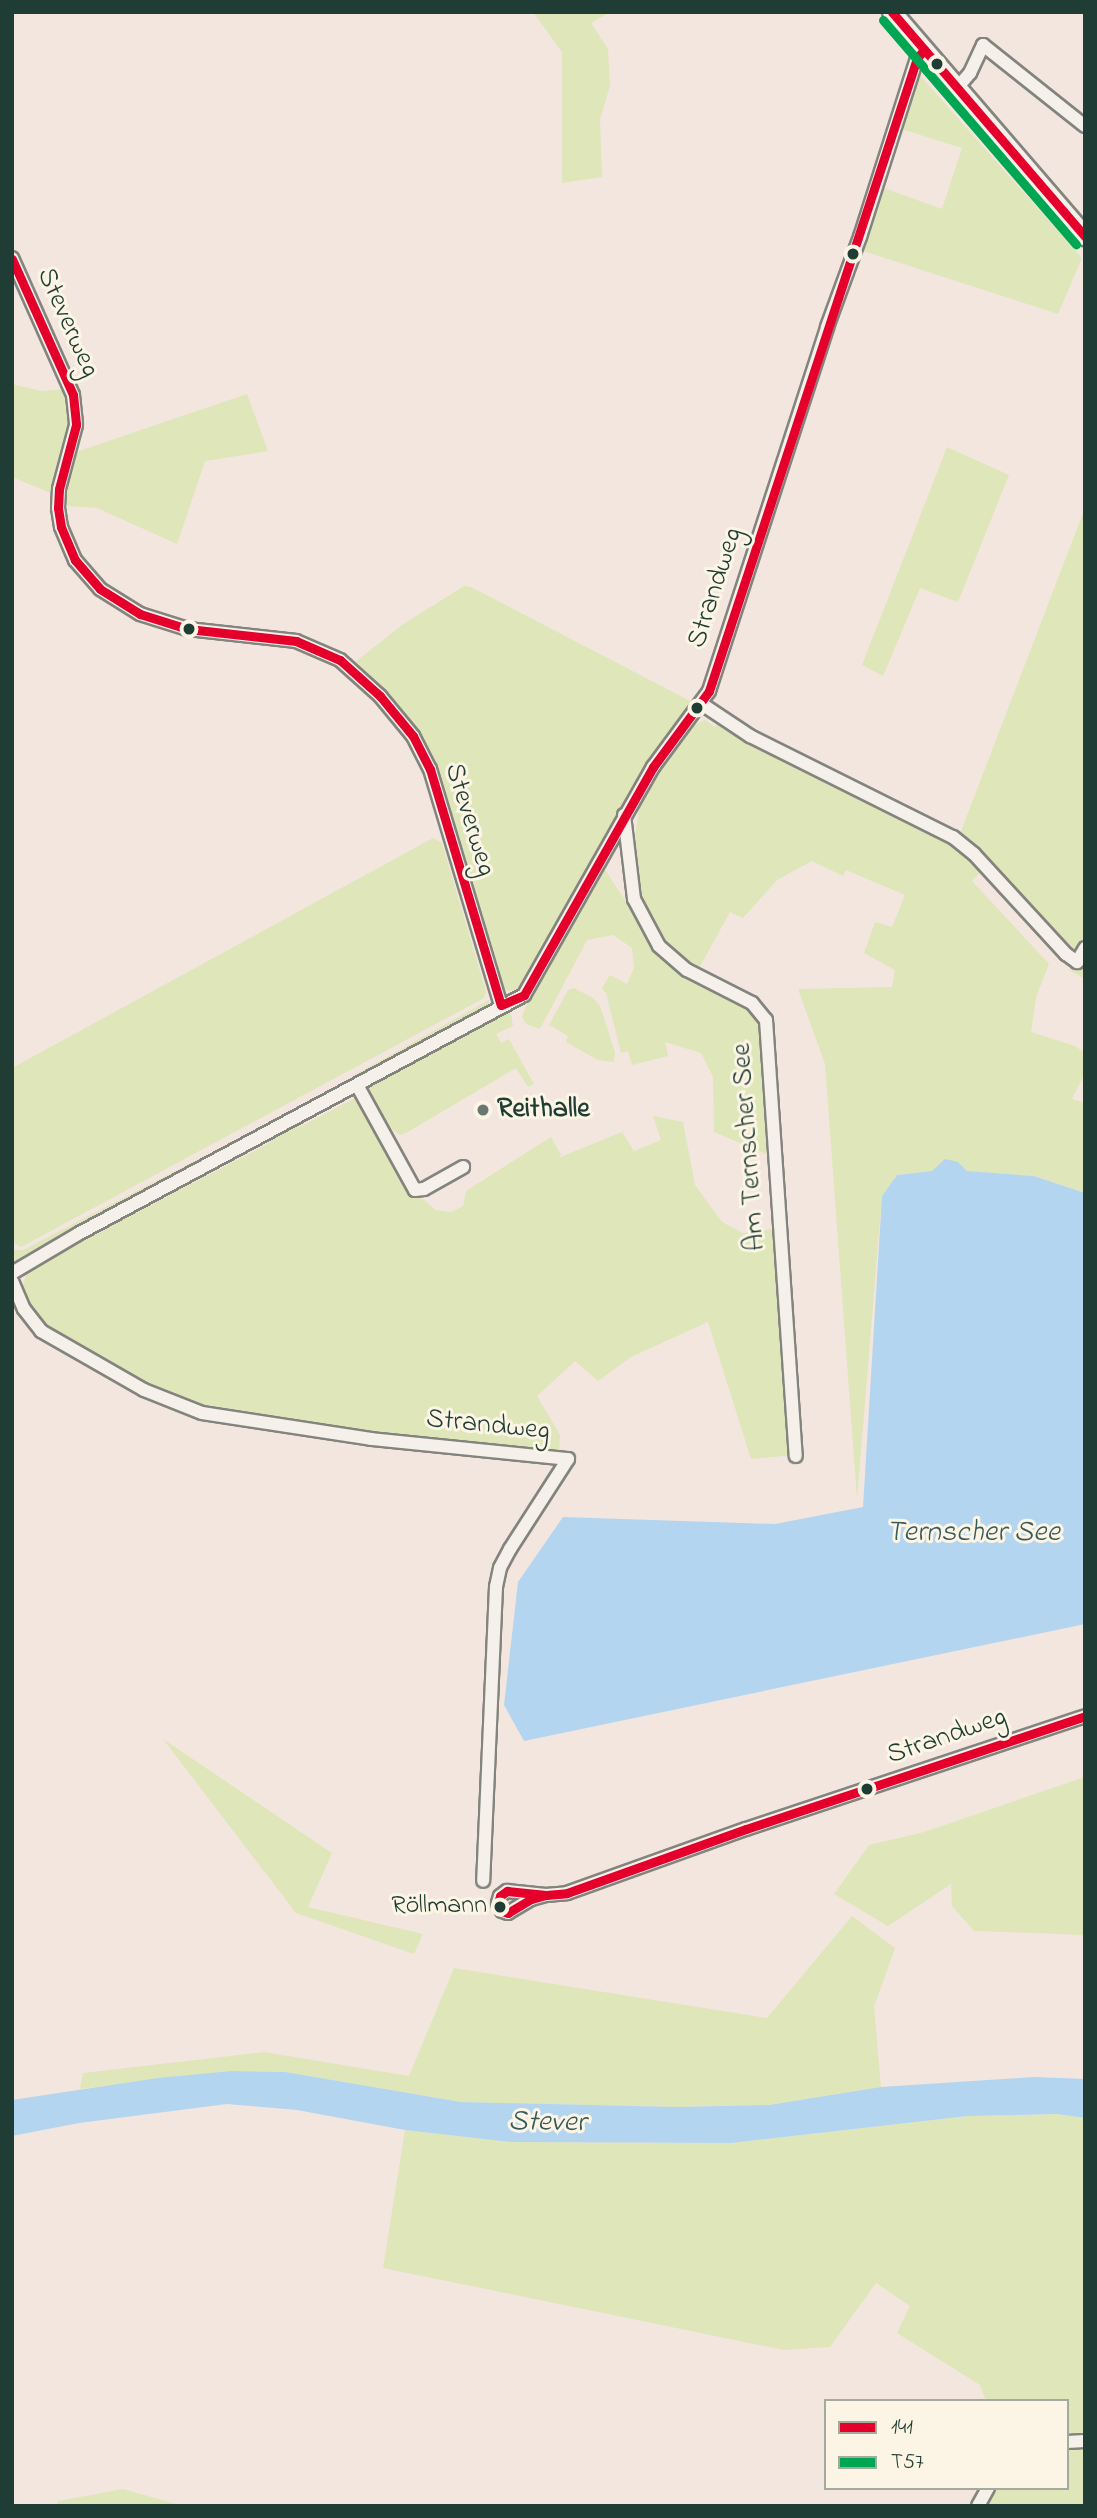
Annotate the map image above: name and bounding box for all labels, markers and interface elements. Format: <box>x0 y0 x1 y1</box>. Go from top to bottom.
unlabelled marker <box>930 57 944 71</box>
unlabelled marker <box>846 247 860 261</box>
street label: Steverweg <box>28 263 106 383</box>
street label: Strandweg <box>681 524 751 652</box>
unlabelled marker <box>182 622 196 636</box>
unlabelled marker <box>690 701 704 715</box>
street label: Steverweg <box>436 759 502 881</box>
street label: Am Ternscher See <box>726 1042 774 1252</box>
place label: Reithalle <box>497 1093 590 1127</box>
marker: Reithalle <box>475 1102 491 1118</box>
street label: Strandweg <box>424 1403 552 1449</box>
water label: Ternscher See <box>886 1515 1060 1551</box>
street label: Strandweg <box>883 1701 1011 1773</box>
unlabelled marker <box>860 1782 874 1796</box>
place label: Röllmann <box>391 1891 487 1923</box>
marker: Röllmann <box>493 1900 507 1914</box>
water label: Stever <box>508 2104 586 2142</box>
legend <box>824 2399 1069 2490</box>
text: 141 <box>891 2413 913 2443</box>
text: T57 <box>891 2448 924 2478</box>

